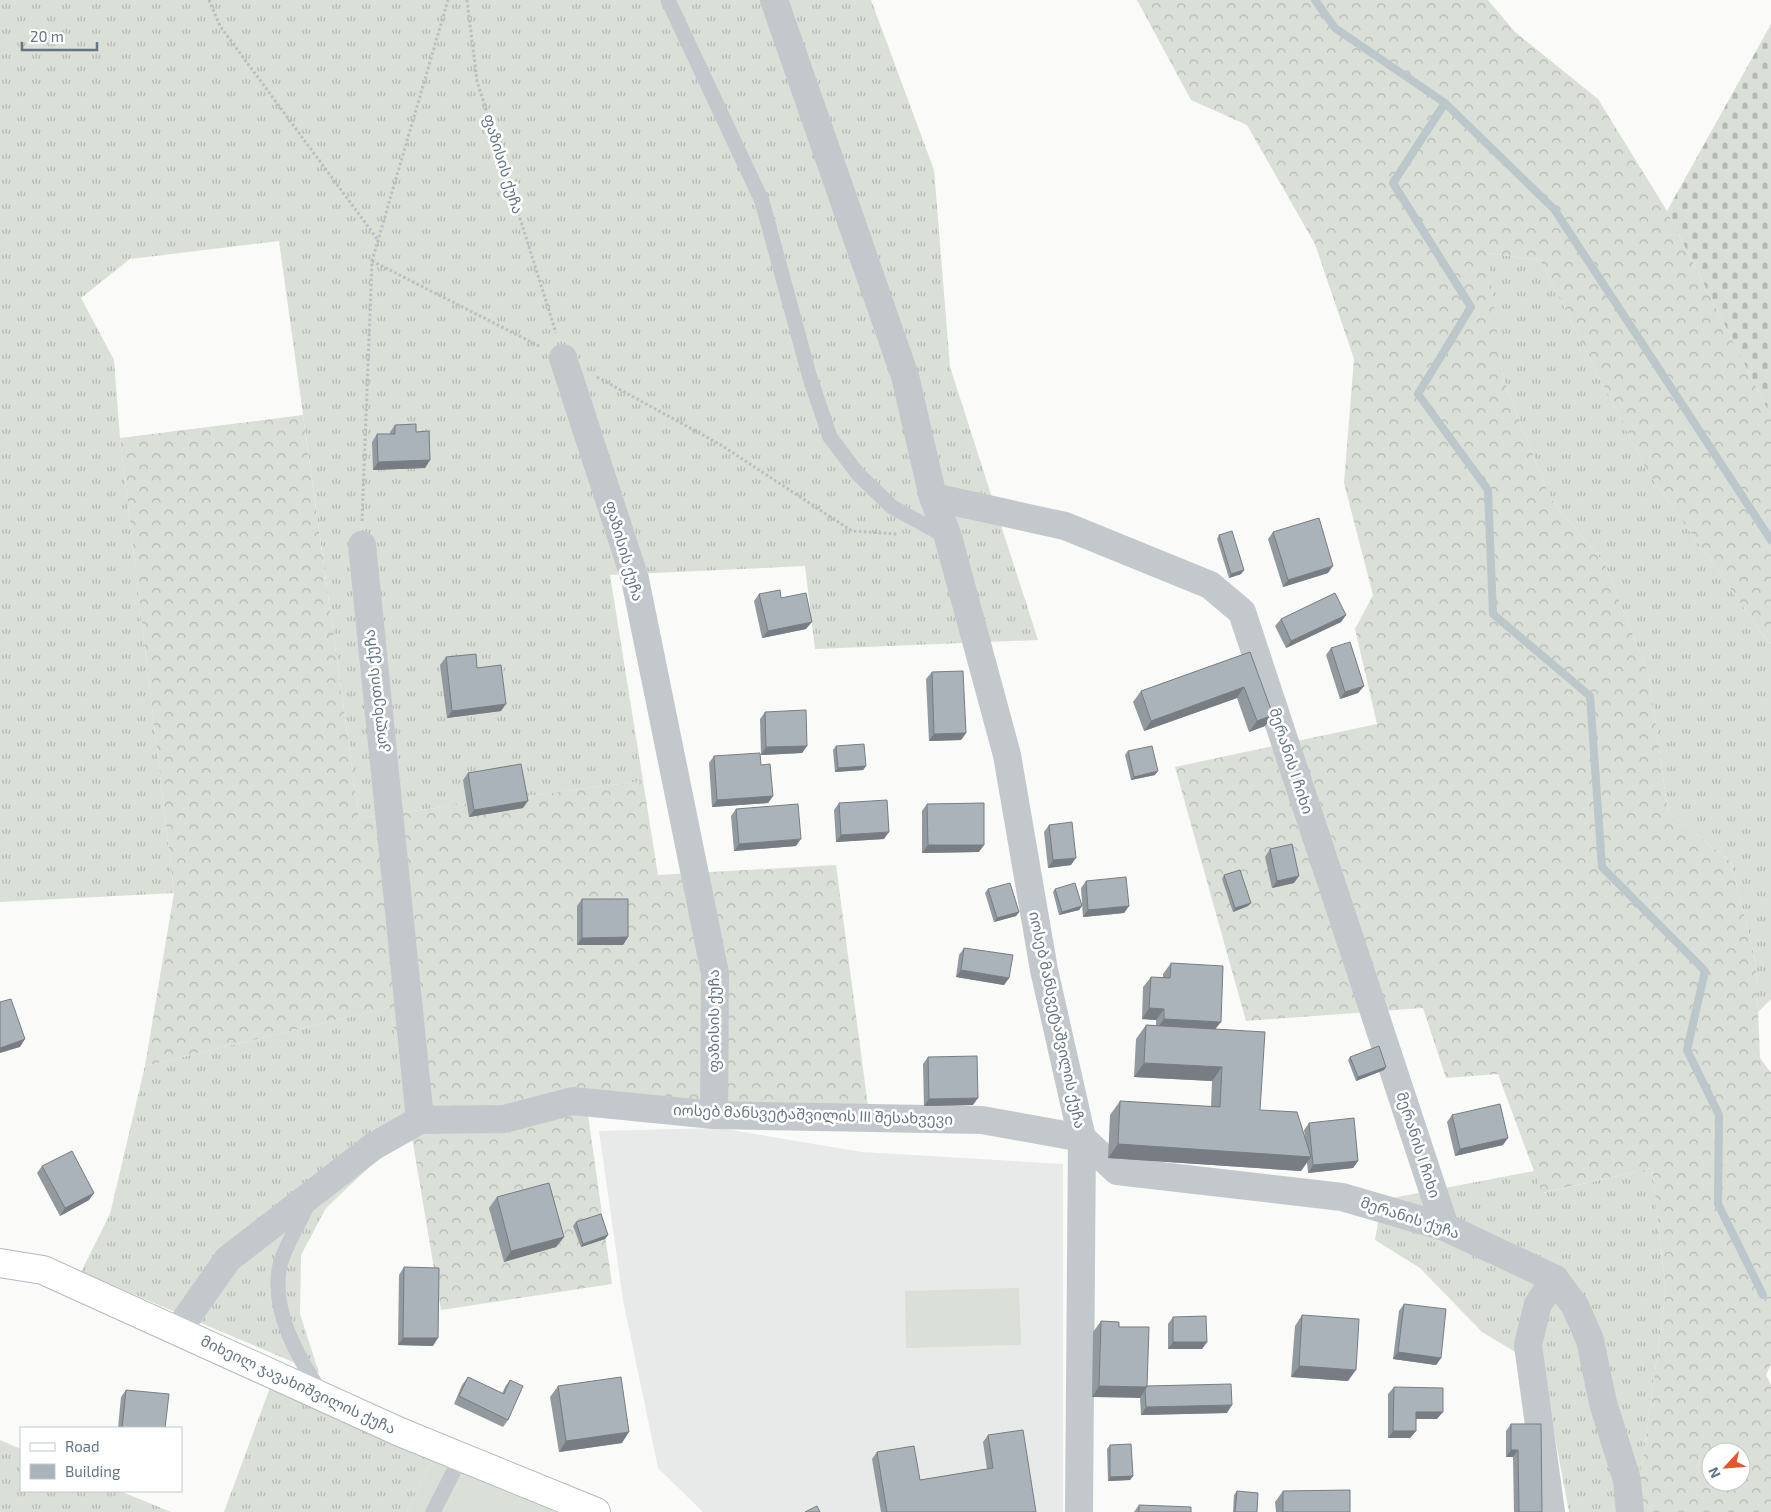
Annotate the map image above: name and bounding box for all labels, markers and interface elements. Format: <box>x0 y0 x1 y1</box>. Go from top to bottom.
scale bar <box>22 20 98 52</box>
text: 20 m <box>30 27 64 45</box>
street label: ფაზისის ქუჩა <box>479 112 528 216</box>
street label: ფაზისის ქუჩა <box>601 498 648 603</box>
street label: კოლხეთის ქუჩა <box>360 628 391 754</box>
street label: მერანის I ჩიხი <box>1265 705 1318 816</box>
street label: იოსებ მანსვეტაშვილის ქუჩა <box>1025 910 1090 1130</box>
street label: ფაზისის ქუჩა <box>704 969 723 1073</box>
street label: მერანის I ჩიხი <box>1392 1089 1445 1200</box>
street label: იოსებ მანსვეტაშვილის III შესახვევი <box>673 1100 953 1129</box>
street label: მერანის ქუჩა <box>1358 1193 1462 1242</box>
street label: მიხეილ ჯავახიშვილის ქუჩა <box>198 1331 399 1438</box>
legend <box>20 1427 182 1492</box>
text: Road <box>65 1437 100 1455</box>
north arrow <box>1701 1442 1751 1492</box>
text: Building <box>65 1462 121 1480</box>
text: N <box>1704 1465 1724 1481</box>

